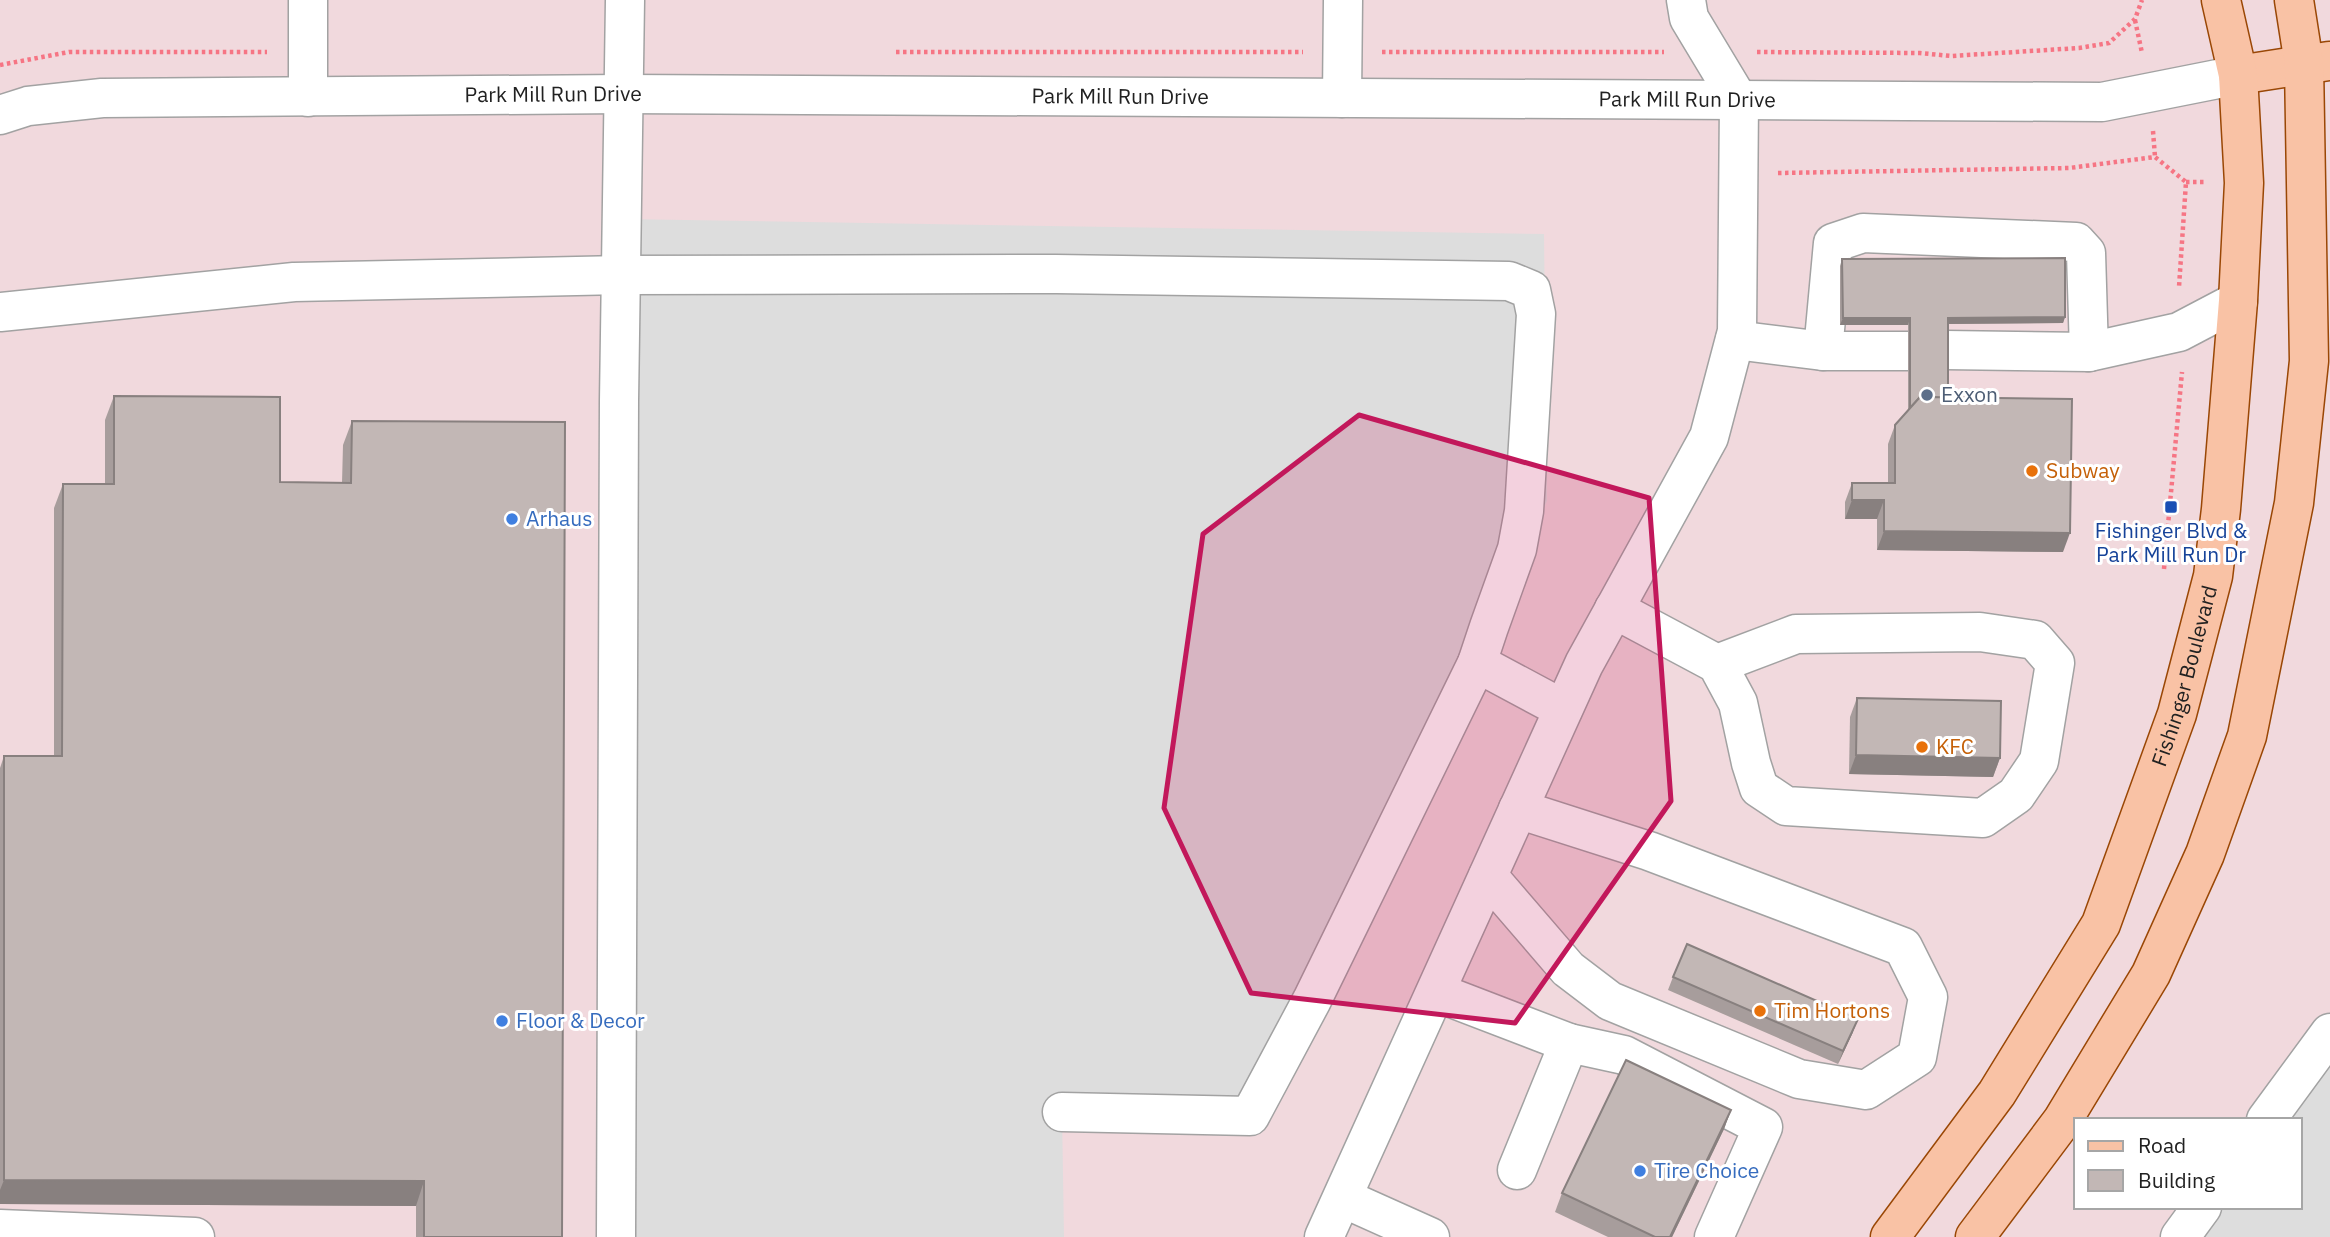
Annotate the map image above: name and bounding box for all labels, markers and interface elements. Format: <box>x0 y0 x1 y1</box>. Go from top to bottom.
street label: Park Mill Run Drive <box>464 79 642 108</box>
street label: Park Mill Run Drive <box>1031 81 1209 110</box>
street label: Park Mill Run Drive <box>1598 84 1776 113</box>
place label: Exxon <box>1941 380 1998 408</box>
marker: Exxon <box>1919 387 1935 403</box>
place label: Subway <box>2046 456 2120 484</box>
marker: Subway <box>2024 463 2040 479</box>
marker: Fishinger Blvd & Park Mill Run Dr <box>2163 499 2179 515</box>
place label: Arhaus <box>526 504 592 532</box>
marker: Arhaus <box>504 511 520 527</box>
place label: Fishinger Blvd & Park Mill Run Dr <box>2095 516 2248 568</box>
street label: Fishinger Boulevard <box>2144 582 2223 770</box>
place label: KFC <box>1936 732 1974 760</box>
marker: KFC <box>1914 739 1930 755</box>
place label: Tim Hortons <box>1774 996 1890 1024</box>
marker: Tim Hortons <box>1752 1003 1768 1019</box>
place label: Floor & Decor <box>516 1006 645 1034</box>
marker: Floor & Decor <box>494 1013 510 1029</box>
legend <box>2074 1118 2302 1209</box>
text: Road <box>2138 1131 2186 1159</box>
place label: Tire Choice <box>1654 1156 1759 1184</box>
marker: Tire Choice <box>1632 1163 1648 1179</box>
text: Building <box>2138 1166 2215 1194</box>

